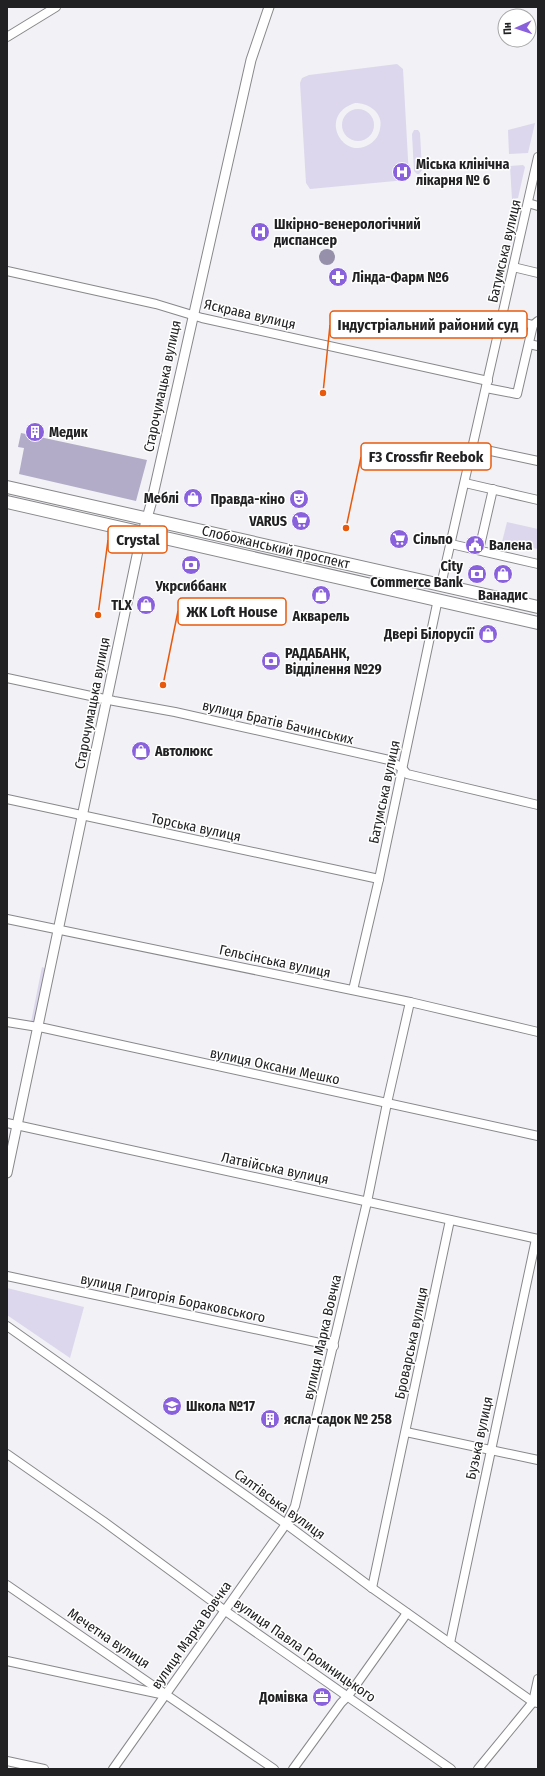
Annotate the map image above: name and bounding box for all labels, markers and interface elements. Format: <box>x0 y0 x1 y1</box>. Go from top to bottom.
north arrow <box>497 8 537 48</box>
text: Пн <box>501 22 514 35</box>
place label: Міська клінічна лікарня № 6 <box>416 156 509 189</box>
hospital icon: Міська клінічна лікарня № 6 <box>391 161 413 183</box>
street label: Батумська вулиця <box>484 198 525 304</box>
place label: Шкірно-венерологічний диспансер <box>273 216 421 249</box>
hospital icon: Шкірно-венерологічний диспансер <box>249 221 271 243</box>
pharmacy icon: Лінда-Фарм №6 <box>327 266 349 288</box>
place label: Лінда-Фарм №6 <box>352 269 449 286</box>
street label: Яскрава вулиця <box>202 296 297 333</box>
callout: Індустріальний районий суд <box>330 311 527 338</box>
text: Індустріальний районий суд <box>338 316 519 334</box>
street label: Старочумацька вулиця <box>140 319 185 453</box>
building icon: Медик <box>24 421 46 443</box>
place label: Медик <box>49 424 89 441</box>
callout: F3 Crossfir Reebok <box>361 443 491 470</box>
text: F3 Crossfir Reebok <box>369 448 484 466</box>
shop icon: Меблі <box>182 487 204 509</box>
theatre icon: Правда-кіно <box>288 488 310 510</box>
place label: Меблі <box>144 490 179 507</box>
place label: Правда-кіно <box>210 491 286 508</box>
supermarket icon: VARUS <box>290 510 312 532</box>
place label: VARUS <box>248 513 287 530</box>
street label: Слобожанський проспект <box>200 522 352 573</box>
callout: Crystal <box>108 526 167 553</box>
supermarket icon: Сільпо <box>388 528 410 550</box>
text: Crystal <box>116 531 161 549</box>
place label: Сільпо <box>413 531 453 548</box>
public building icon: Валена <box>464 534 486 556</box>
place label: Валена <box>489 537 533 554</box>
bank icon: Укрсиббанк <box>180 554 202 576</box>
place label: City Commerce Bank <box>370 558 464 591</box>
bank icon: City Commerce Bank <box>466 563 488 585</box>
shop icon: Ванадис <box>492 563 514 585</box>
place label: Укрсиббанк <box>154 578 228 595</box>
shop icon: Акварель <box>310 584 332 606</box>
place label: Ванадис <box>478 587 529 604</box>
shop icon: TLX <box>135 594 157 616</box>
place label: TLX <box>111 597 133 614</box>
callout: ЖК Loft House <box>178 598 286 625</box>
text: ЖК Loft House <box>185 603 278 621</box>
place label: Акварель <box>292 608 350 625</box>
shop icon: Двері Білорусії <box>477 623 499 645</box>
place label: Двері Білорусії <box>383 626 475 643</box>
street label: Старочумацька вулиця <box>71 636 114 771</box>
place label: РАДАБАНК, Відділення №29 <box>285 645 382 678</box>
bank icon: РАДАБАНК, Відділення №29 <box>260 650 282 672</box>
street label: вулиця Братів Бачинських <box>201 697 356 748</box>
street label: Батумська вулиця <box>365 739 404 845</box>
shop icon: Автолюкс <box>130 740 152 762</box>
place label: Автолюкс <box>154 743 214 760</box>
street label: Торська вулиця <box>149 810 242 845</box>
street label: Гельсінська вулиця <box>218 941 332 982</box>
street label: вулиця Оксани Мешко <box>208 1044 341 1089</box>
street label: Латвійська вулиця <box>220 1149 330 1188</box>
street label: вулиця Григорія Бораковського <box>79 1271 267 1326</box>
street label: вулиця Марка Вовчка <box>300 1273 345 1401</box>
street label: Броварська вулиця <box>391 1285 432 1401</box>
school or university icon: Школа №17 <box>161 1395 183 1417</box>
street label: Бузька вулиця <box>462 1395 497 1481</box>
place label: Школа №17 <box>186 1398 255 1415</box>
building icon: ясла-садок № 258 <box>259 1408 281 1430</box>
place label: ясла-садок № 258 <box>284 1411 392 1428</box>
street label: Салтівська вулиця <box>231 1466 328 1543</box>
street label: вулиця Марка Вовчка <box>148 1578 235 1693</box>
street label: вулиця Павла Громницького <box>230 1595 379 1706</box>
street label: Мечетна вулиця <box>64 1605 153 1672</box>
office icon: Домівка <box>311 1686 333 1708</box>
place label: Домівка <box>258 1689 308 1706</box>

